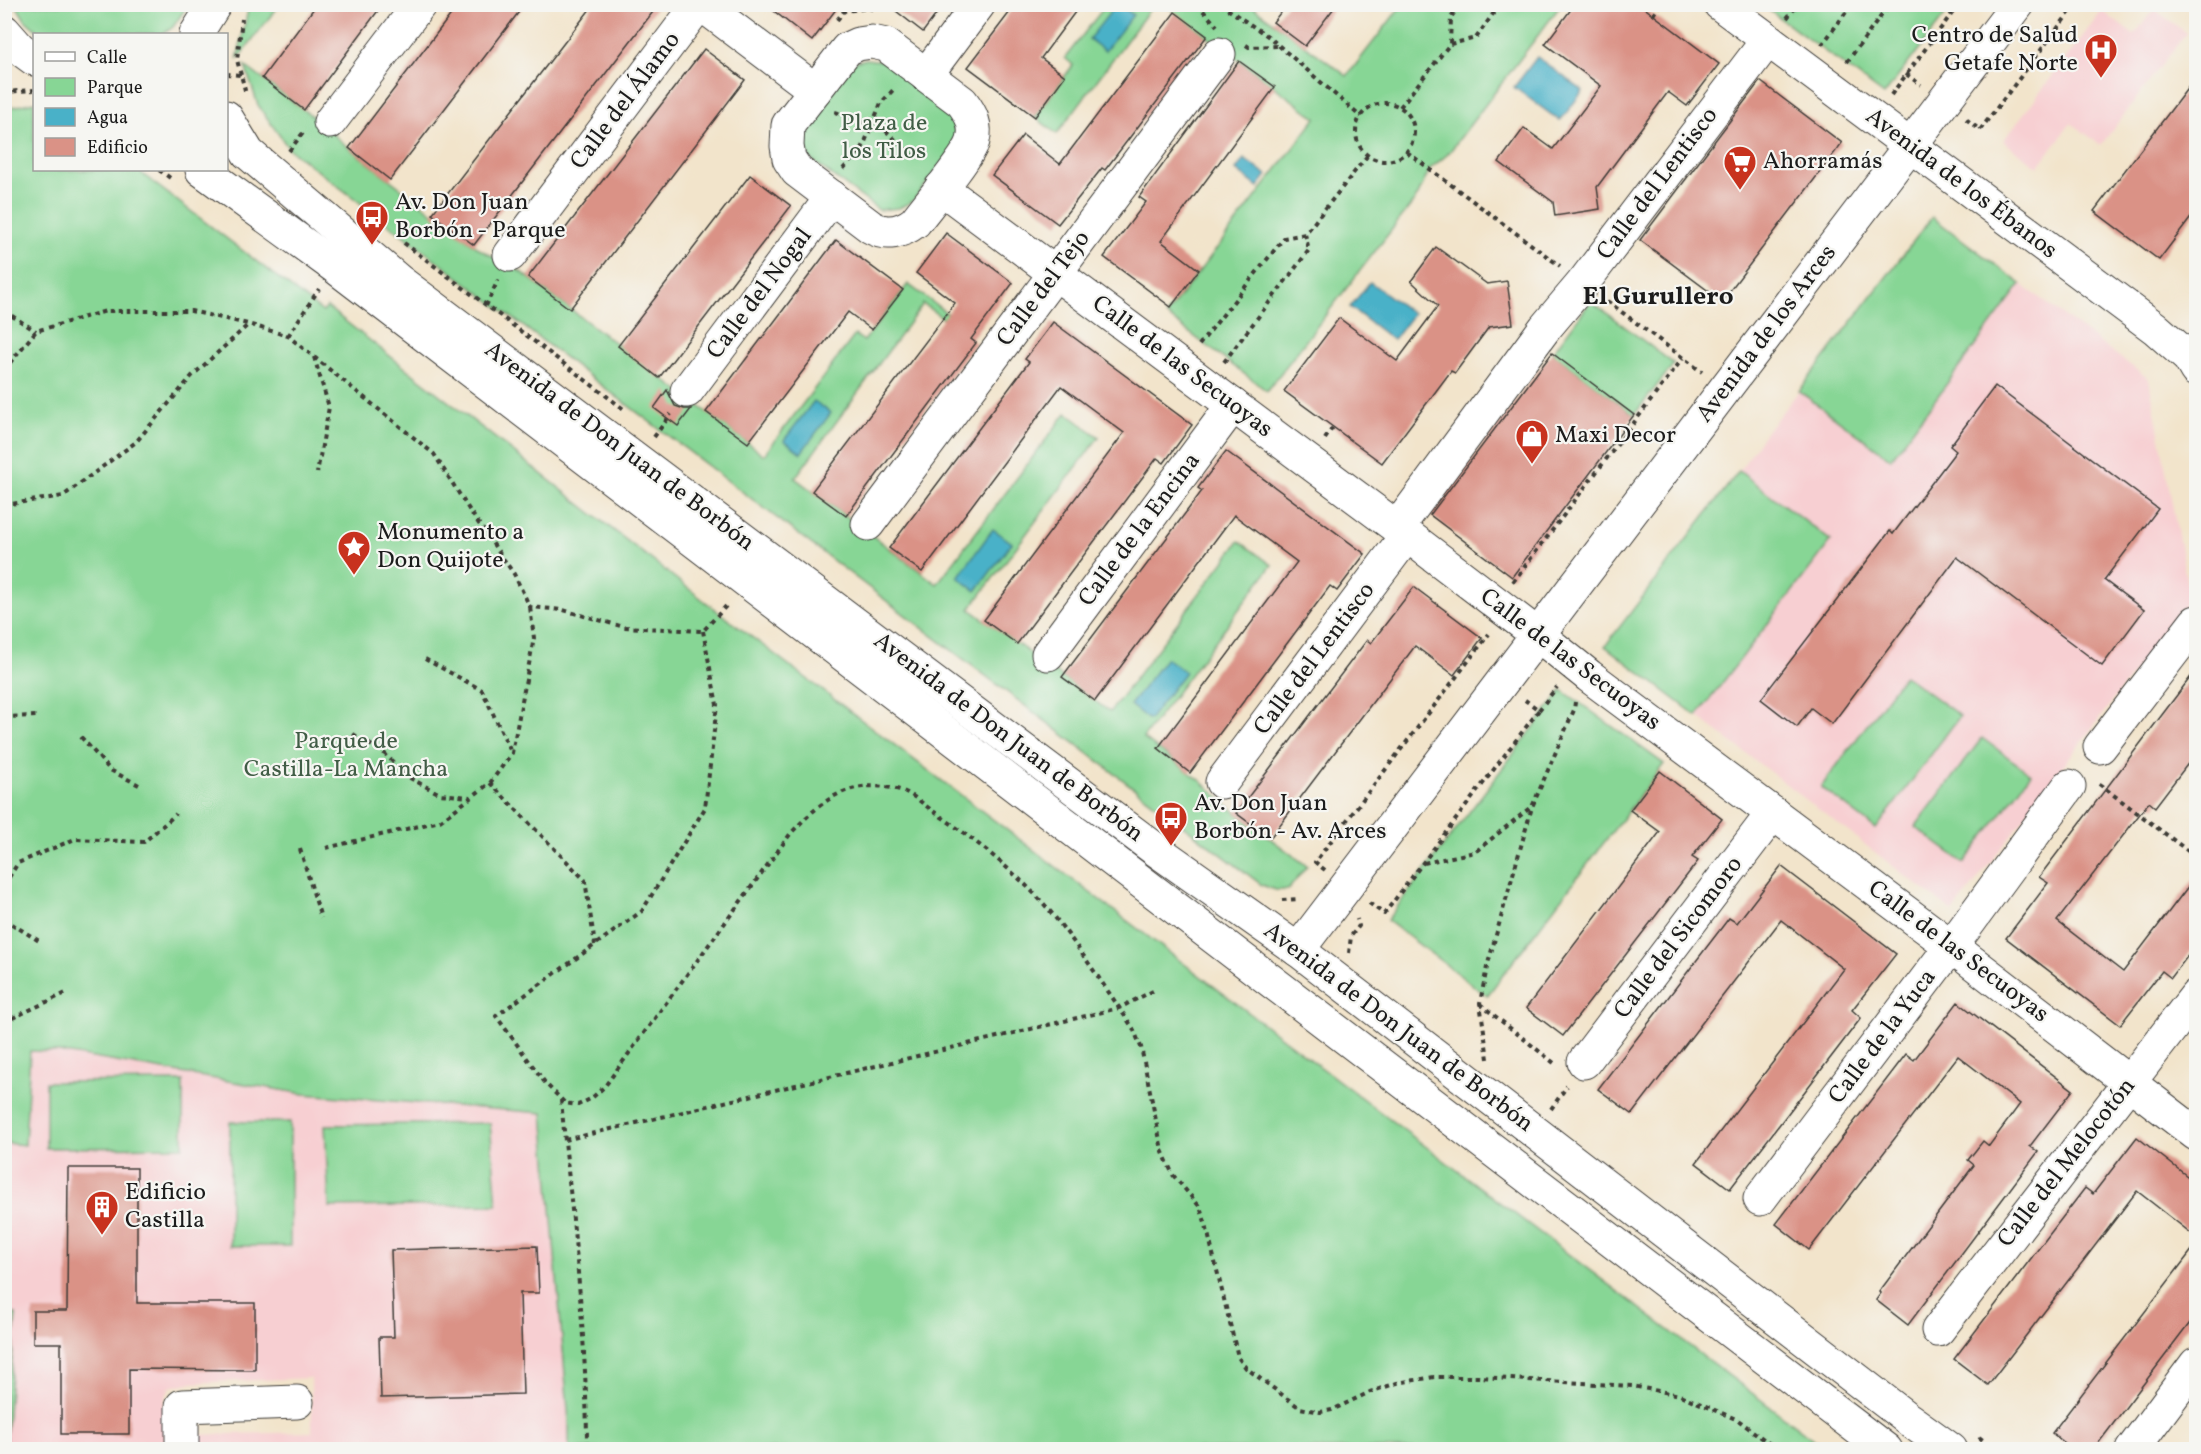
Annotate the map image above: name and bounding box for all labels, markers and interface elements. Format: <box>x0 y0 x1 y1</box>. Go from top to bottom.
place label: Centro de Salud Getafe Norte <box>1911 19 2078 81</box>
street label: Calle del Álamo <box>563 25 689 177</box>
hospital icon: Centro de Salud Getafe Norte <box>2083 32 2119 79</box>
legend <box>33 33 228 171</box>
text: Calle <box>87 46 127 71</box>
text: Parque <box>87 76 142 101</box>
street label: Calle del Lentisco <box>1589 100 1727 268</box>
street label: Avenida de los Ébanos <box>1858 100 2064 268</box>
text: Agua <box>87 106 128 131</box>
park label: Plaza de los Tilos <box>841 107 927 169</box>
text: Edificio <box>87 136 148 161</box>
supermarket icon: Ahorramás <box>1722 144 1758 191</box>
place label: Ahorramás <box>1763 145 1883 179</box>
place label: Av. Don Juan Borbón - Parque <box>395 186 566 248</box>
bus stop icon: Av. Don Juan Borbón - Parque <box>354 199 390 246</box>
street label: Calle del Nogal <box>699 221 821 367</box>
street label: Calle del Tejo <box>989 224 1099 354</box>
street label: Avenida de los Arces <box>1689 238 1845 430</box>
district label: El Gurullero <box>1582 279 1734 315</box>
street label: Calle de las Secuoyas <box>1084 288 1280 446</box>
street label: Avenida de Don Juan de Borbón <box>477 334 761 560</box>
shop icon: Maxi Decor <box>1514 418 1550 465</box>
place label: Maxi Decor <box>1555 419 1676 453</box>
street label: Calle de la Encina <box>1071 446 1209 614</box>
place label: Monumento a Don Quijote <box>377 516 524 578</box>
place icon: Monumento a Don Quijote <box>336 529 372 576</box>
street label: Calle del Lentisco <box>1246 575 1384 743</box>
street label: Calle de las Secuoyas <box>1472 581 1668 739</box>
street label: Avenida de Don Juan de Borbón <box>866 625 1150 851</box>
park label: Parque de Castilla-La Mancha <box>244 725 448 787</box>
place label: Av. Don Juan Borbón - Av. Arces <box>1194 787 1386 849</box>
bus stop icon: Av. Don Juan Borbón - Av. Arces <box>1153 800 1189 847</box>
street label: Calle del Sicomoro <box>1606 850 1752 1026</box>
street label: Calle de las Secuoyas <box>1860 873 2056 1031</box>
street label: Avenida de Don Juan de Borbón <box>1256 915 1540 1141</box>
street label: Calle de la Yuca <box>1821 962 1945 1112</box>
street label: Calle del Melocotón <box>1990 1071 2144 1255</box>
place label: Edificio Castilla <box>125 1176 206 1238</box>
building icon: Edificio Castilla <box>84 1189 120 1236</box>

